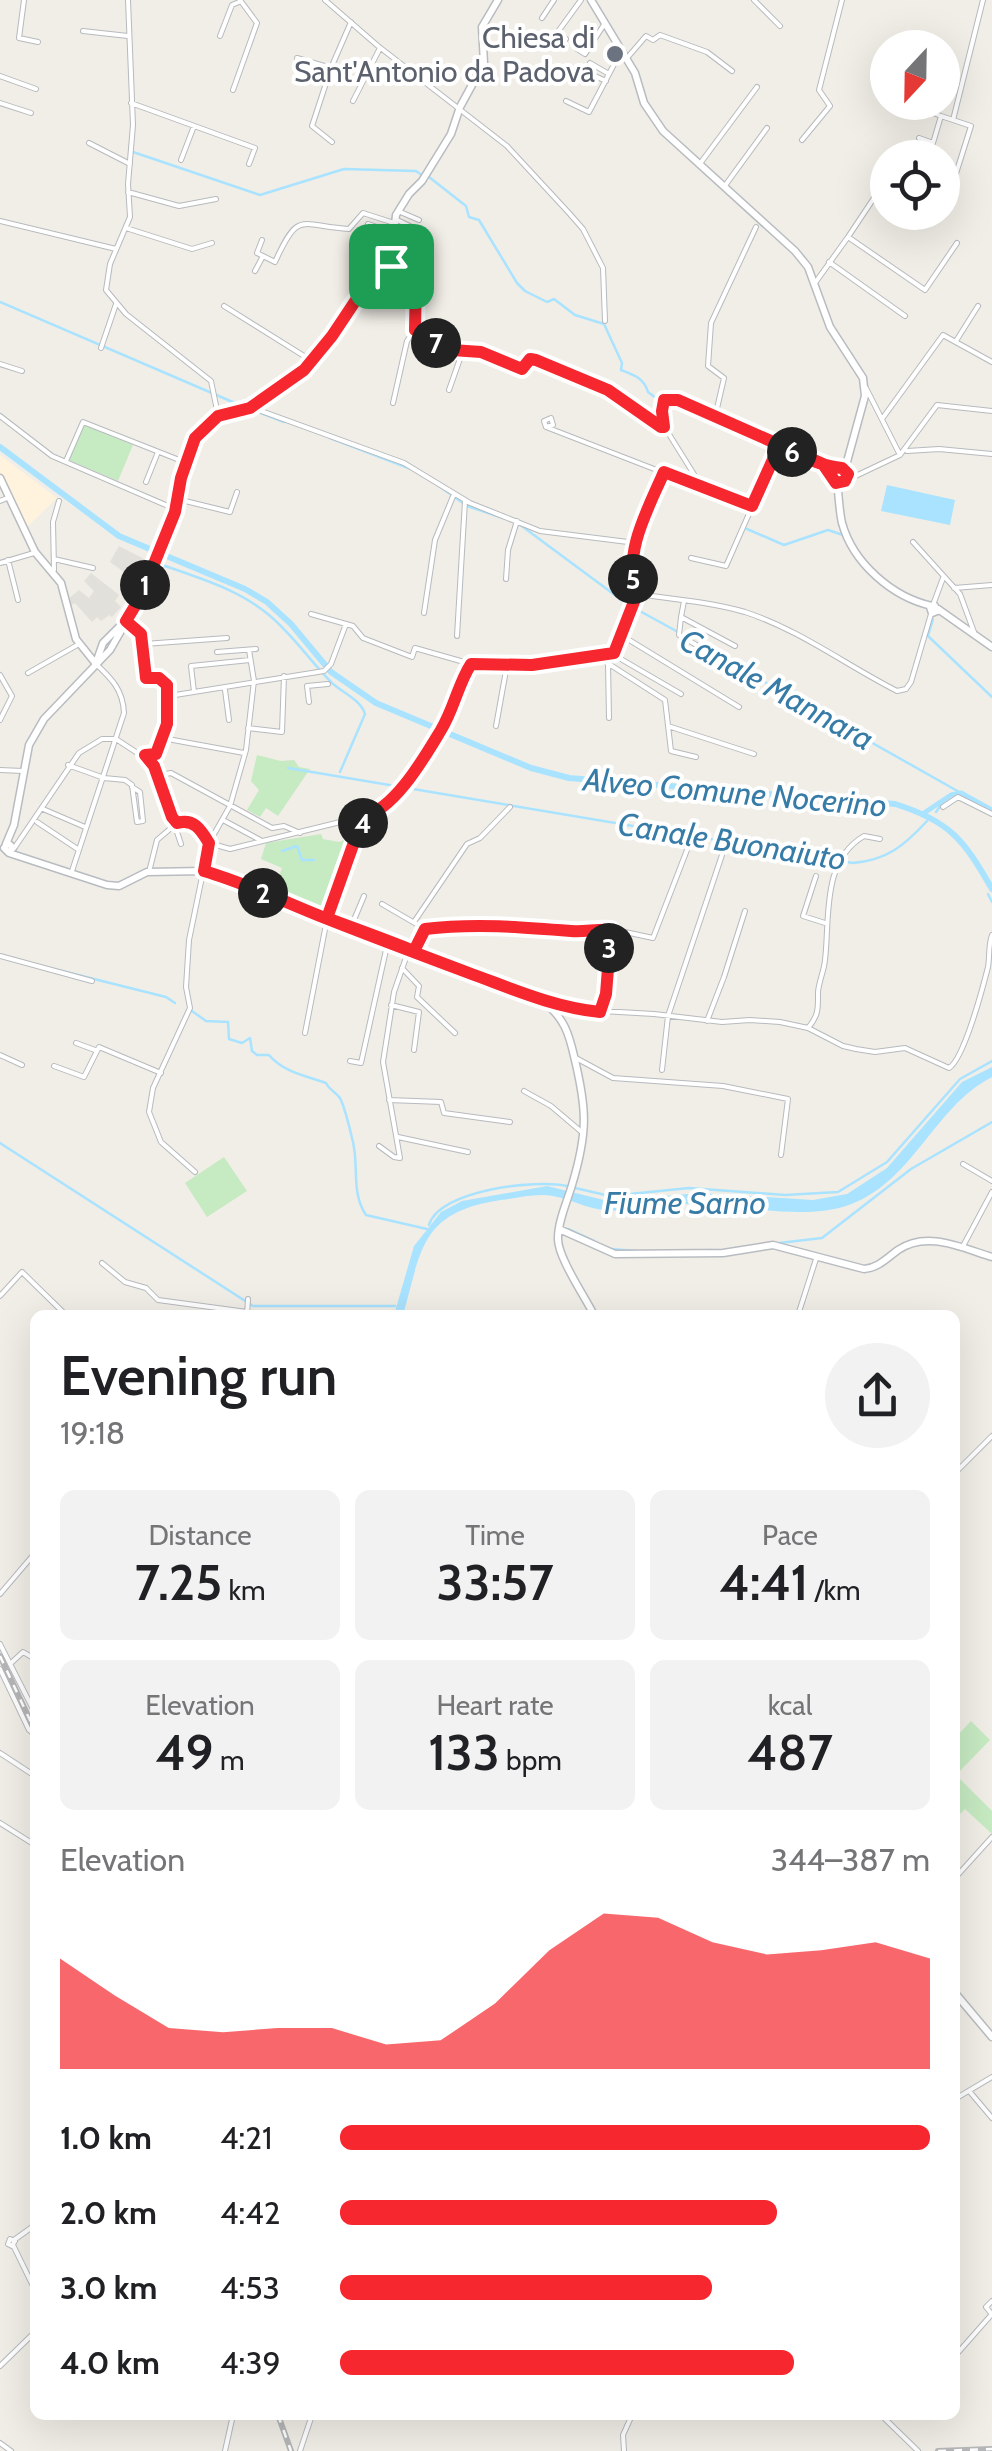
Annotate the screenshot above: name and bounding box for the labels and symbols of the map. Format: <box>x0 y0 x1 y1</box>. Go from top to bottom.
place label: Chiesa di Sant'Antonio da Padova <box>294 19 596 90</box>
north arrow <box>870 30 960 120</box>
marker: Chiesa di Sant'Antonio da Padova <box>604 43 626 65</box>
pin <box>349 224 434 309</box>
pin: 7 <box>411 318 461 368</box>
pin: 6 <box>767 427 817 477</box>
pin: 5 <box>608 554 658 604</box>
pin: 1 <box>120 560 170 610</box>
water label: Canale Mannara <box>673 620 881 758</box>
water label: Alveo Comune Nocerino <box>580 759 888 825</box>
pin: 4 <box>338 798 388 848</box>
water label: Canale Buonaiuto <box>615 804 849 878</box>
pin: 2 <box>238 868 288 918</box>
pin: 3 <box>584 923 634 973</box>
water label: Fiume Sarno <box>604 1183 766 1222</box>

